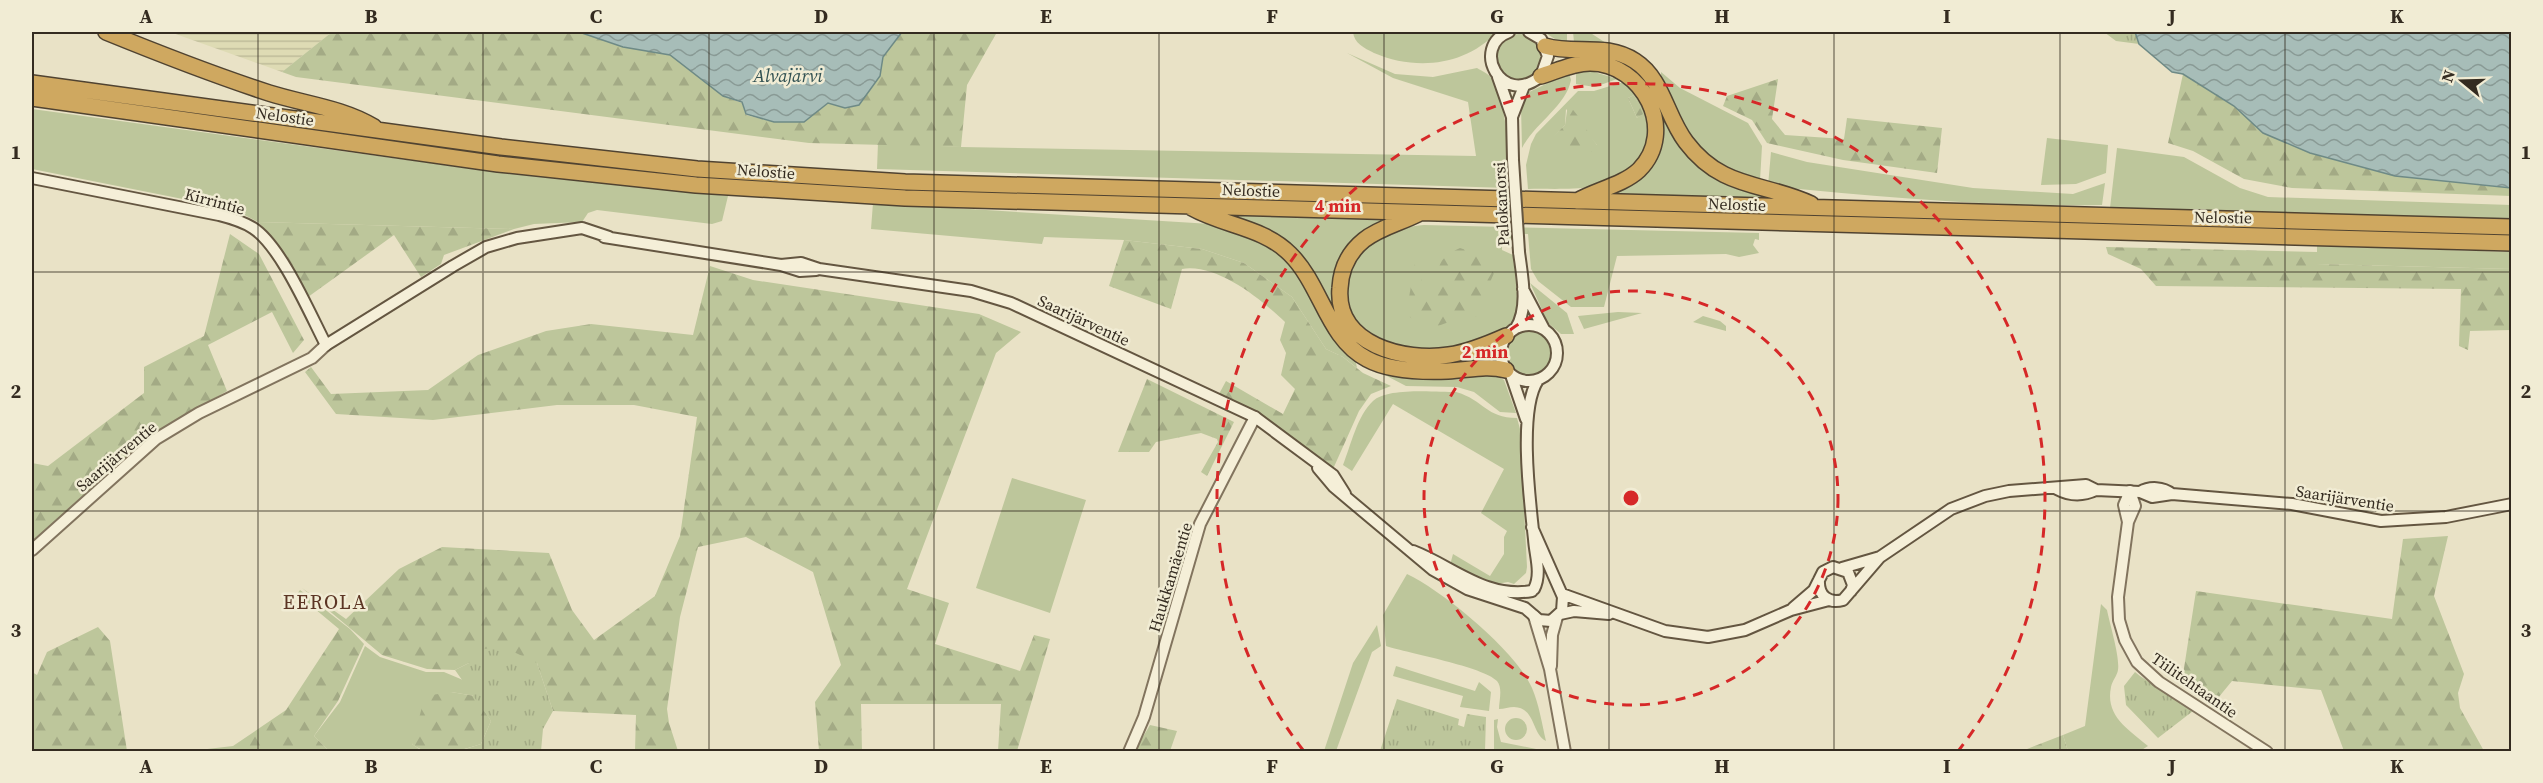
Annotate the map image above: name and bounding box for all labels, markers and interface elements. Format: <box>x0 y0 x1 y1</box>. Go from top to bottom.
text: A <box>139 2 153 30</box>
text: B <box>364 2 378 30</box>
text: C <box>590 2 602 30</box>
text: D <box>814 2 828 30</box>
text: E <box>1040 2 1052 30</box>
text: F <box>1266 2 1278 30</box>
text: G <box>1490 2 1504 30</box>
text: H <box>1714 2 1730 30</box>
text: I <box>1943 2 1951 30</box>
text: J <box>2166 2 2176 30</box>
text: K <box>2390 2 2404 30</box>
north arrow <box>2432 51 2492 111</box>
water label: Alvajärvi <box>752 63 823 88</box>
text: N <box>2436 67 2460 85</box>
street label: Nelostie <box>255 101 315 131</box>
text: 1 <box>11 138 21 166</box>
text: 1 <box>2521 138 2531 166</box>
street label: Nelostie <box>736 158 796 184</box>
street label: Palokanorsi <box>1488 161 1514 247</box>
street label: Nelostie <box>1222 178 1280 202</box>
street label: Kirrintie <box>182 182 248 220</box>
street label: Nelostie <box>1708 192 1766 216</box>
text: 4 min <box>1315 193 1361 218</box>
street label: Nelostie <box>2194 205 2252 229</box>
street label: Saarijärventie <box>1034 289 1134 351</box>
text: 2 min <box>1462 339 1508 364</box>
text: 2 <box>11 377 22 405</box>
text: 2 <box>2521 377 2532 405</box>
street label: Saarijärventie <box>71 416 161 496</box>
street label: Saarijärventie <box>2294 479 2396 517</box>
centre of rings <box>1621 488 1641 508</box>
street label: Haukkamäentie <box>1143 519 1197 635</box>
district label: EEROLA <box>283 588 367 616</box>
text: 3 <box>11 616 22 644</box>
text: 3 <box>2521 616 2532 644</box>
street label: Tiilitehtaantie <box>2147 647 2243 723</box>
text: A <box>139 752 153 780</box>
text: B <box>364 752 378 780</box>
text: C <box>590 752 602 780</box>
text: D <box>814 752 828 780</box>
text: E <box>1040 752 1052 780</box>
text: F <box>1266 752 1278 780</box>
text: G <box>1490 752 1504 780</box>
text: H <box>1714 752 1730 780</box>
text: I <box>1943 752 1951 780</box>
text: J <box>2166 752 2176 780</box>
text: K <box>2390 752 2404 780</box>

